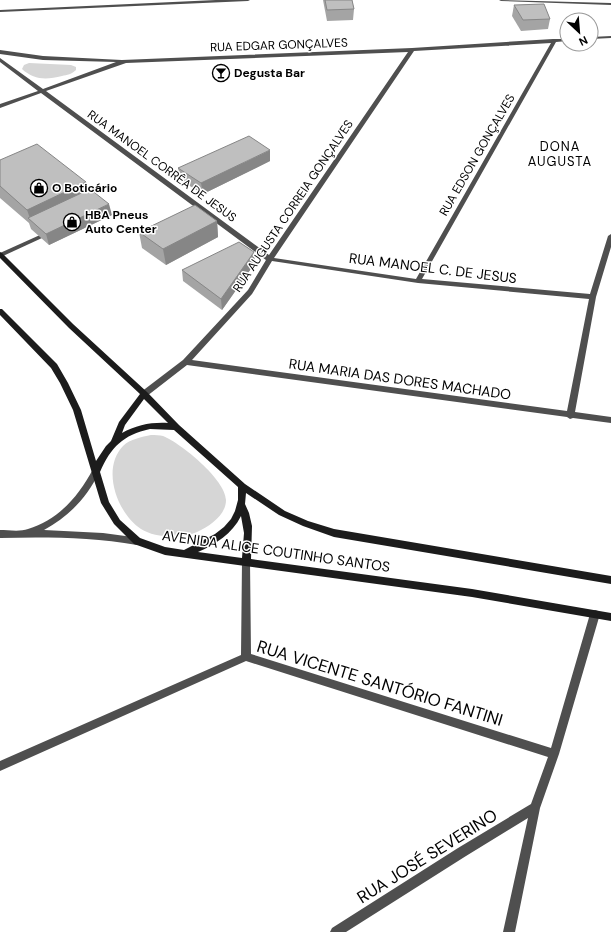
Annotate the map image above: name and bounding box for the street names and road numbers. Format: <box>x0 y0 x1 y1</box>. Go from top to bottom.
street label: RUA EDGAR GONÇALVES <box>210 35 348 55</box>
street label: RUA EDSON GONÇALVES <box>436 91 519 219</box>
street label: RUA MANOEL CORRÊA DE JESUS <box>84 106 240 226</box>
street label: RUA AUGUSTA CORREIA GONÇALVES <box>229 117 357 295</box>
street label: RUA MANOEL C. DE JESUS <box>348 249 518 287</box>
street label: RUA MARIA DAS DORES MACHADO <box>288 354 512 404</box>
street label: AVENIDA ALICE COUTINHO SANTOS <box>161 526 391 576</box>
street label: RUA VICENTE SANTÓRIO FANTINI <box>254 635 506 731</box>
street label: RUA JOSÉ SEVERINO <box>353 804 501 908</box>

